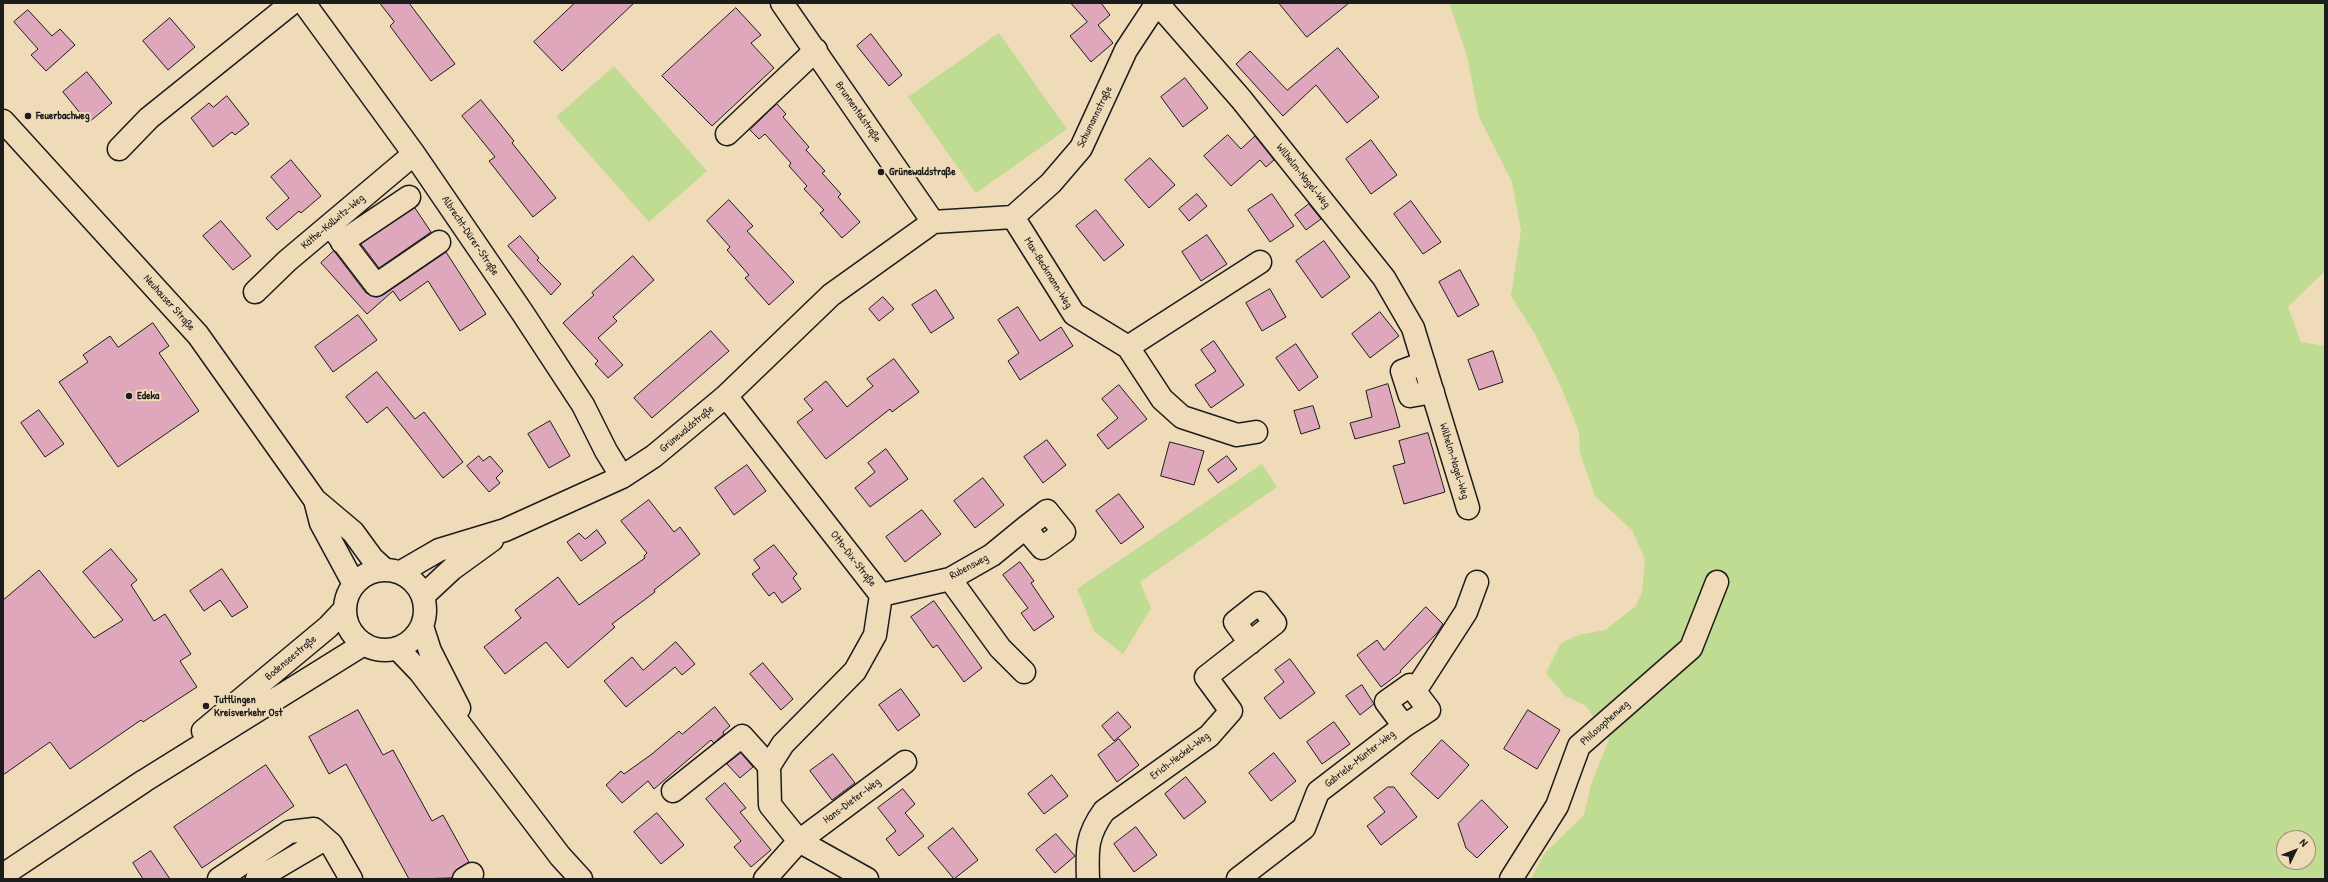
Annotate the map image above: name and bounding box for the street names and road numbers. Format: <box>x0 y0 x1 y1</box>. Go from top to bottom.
street label: Brunnentalstraße <box>832 79 884 145</box>
street label: Schumannstraße <box>1074 84 1116 150</box>
street label: Wilhelm-Nagel-Weg <box>1273 141 1333 211</box>
street label: Käthe-Kollwitz-Weg <box>299 192 367 252</box>
street label: Albrecht-Dürer-Straße <box>439 194 501 278</box>
street label: Max-Beckmann-Weg <box>1021 235 1075 311</box>
street label: Neuhauser Straße <box>140 272 198 334</box>
street label: Grünewaldstraße <box>657 403 717 455</box>
street label: Wilhelm-Nagel-Weg <box>1436 421 1472 501</box>
street label: Otto-Dix-Straße <box>827 528 879 590</box>
street label: Rubensweg <box>947 551 991 583</box>
street label: Bodenseestraße <box>262 633 320 683</box>
street label: Philosophenweg <box>1578 698 1632 748</box>
street label: Gabriele-Münter-Weg <box>1322 727 1398 791</box>
street label: Erich-Heckel-Weg <box>1148 729 1212 783</box>
street label: Hans-Dieter-Weg <box>821 775 883 827</box>

